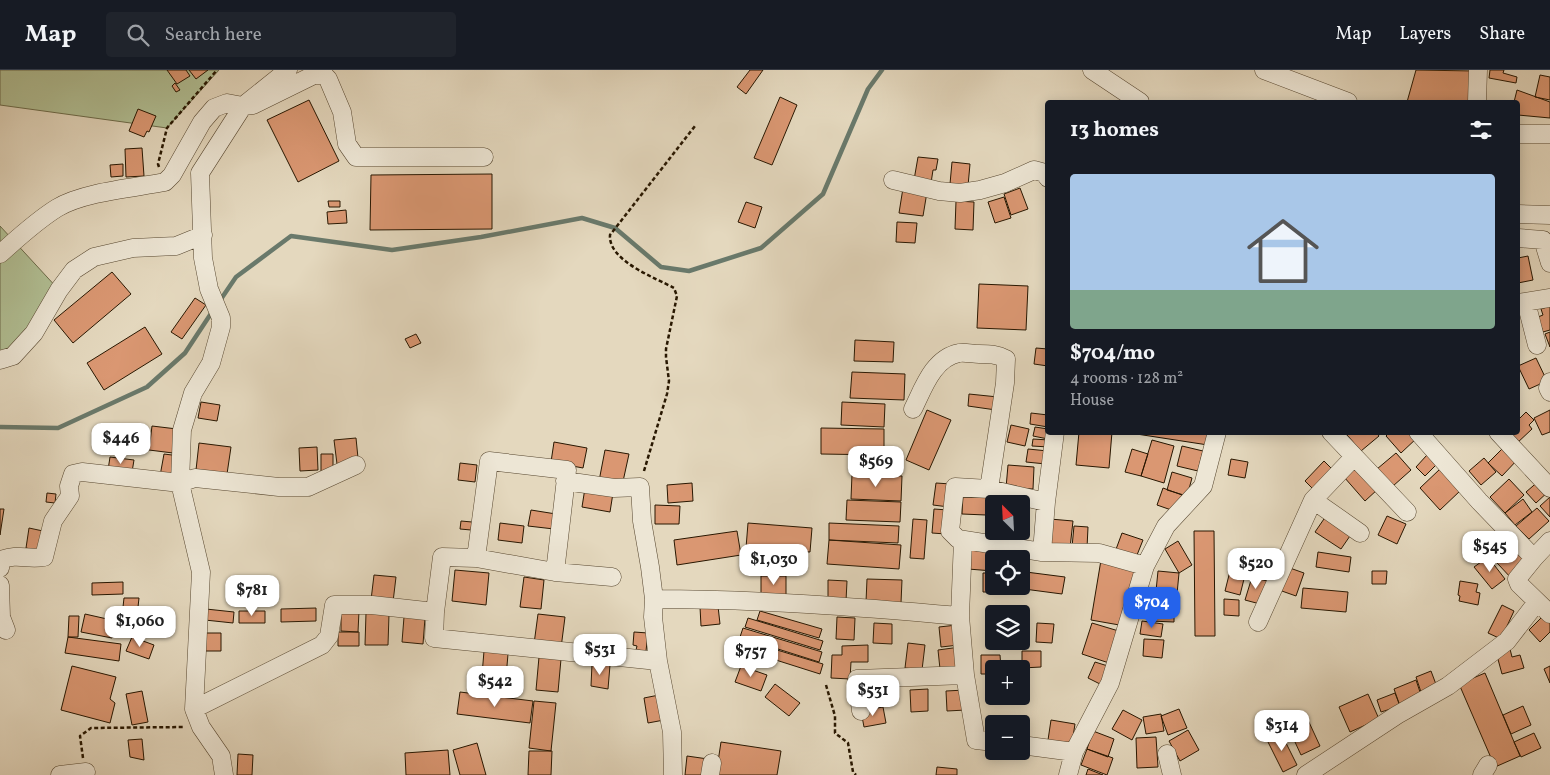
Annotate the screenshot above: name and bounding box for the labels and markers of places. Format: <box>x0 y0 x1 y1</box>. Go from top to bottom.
pin: $446 <box>91 422 151 465</box>
pin: $569 <box>846 446 906 488</box>
pin: $545 <box>1460 530 1520 573</box>
pin: $1,030 <box>733 544 815 586</box>
pin: $520 <box>1226 548 1286 590</box>
pin: $781 <box>222 574 282 617</box>
pin: $704 <box>1122 586 1182 629</box>
pin: $1,060 <box>99 606 181 648</box>
pin: $531 <box>570 634 630 676</box>
pin: $757 <box>721 636 781 678</box>
pin: $542 <box>465 666 525 708</box>
pin: $531 <box>843 674 903 717</box>
pin: $314 <box>1252 710 1312 752</box>

